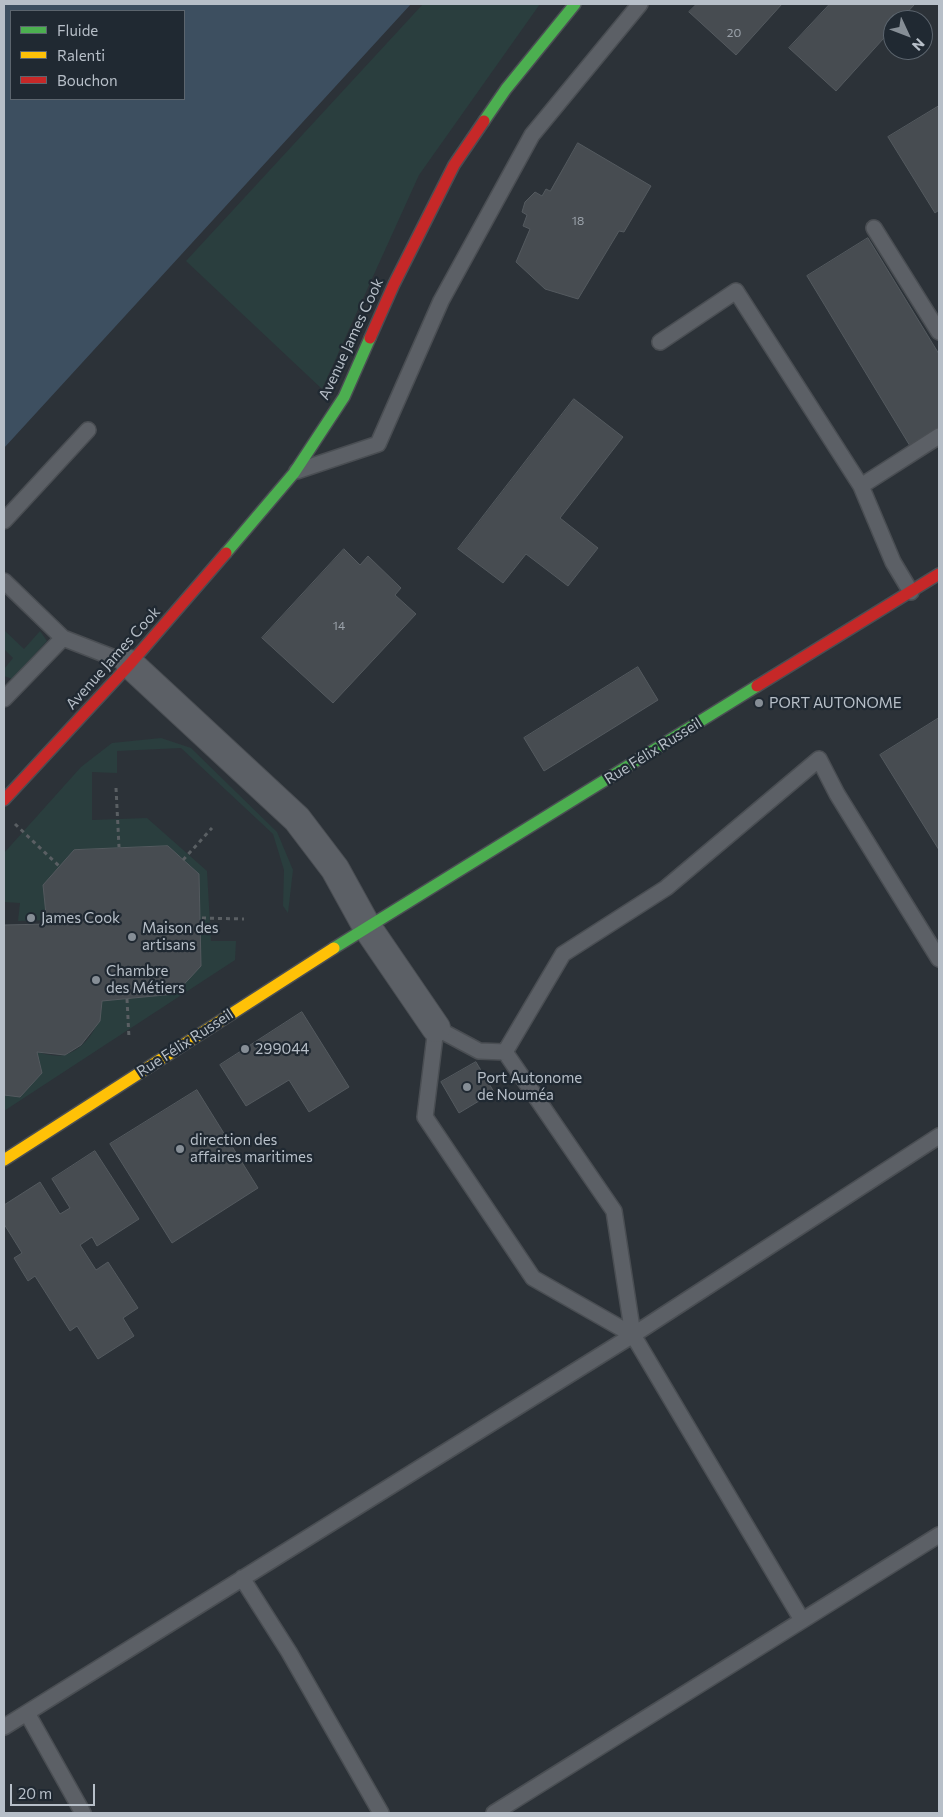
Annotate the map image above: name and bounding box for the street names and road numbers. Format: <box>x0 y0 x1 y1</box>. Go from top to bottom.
street label: Avenue James Cook <box>315 275 387 403</box>
street label: Avenue James Cook <box>62 603 164 713</box>
street label: Rue Félix Russeil <box>601 714 705 788</box>
street label: Rue Félix Russeil <box>133 1005 237 1081</box>

